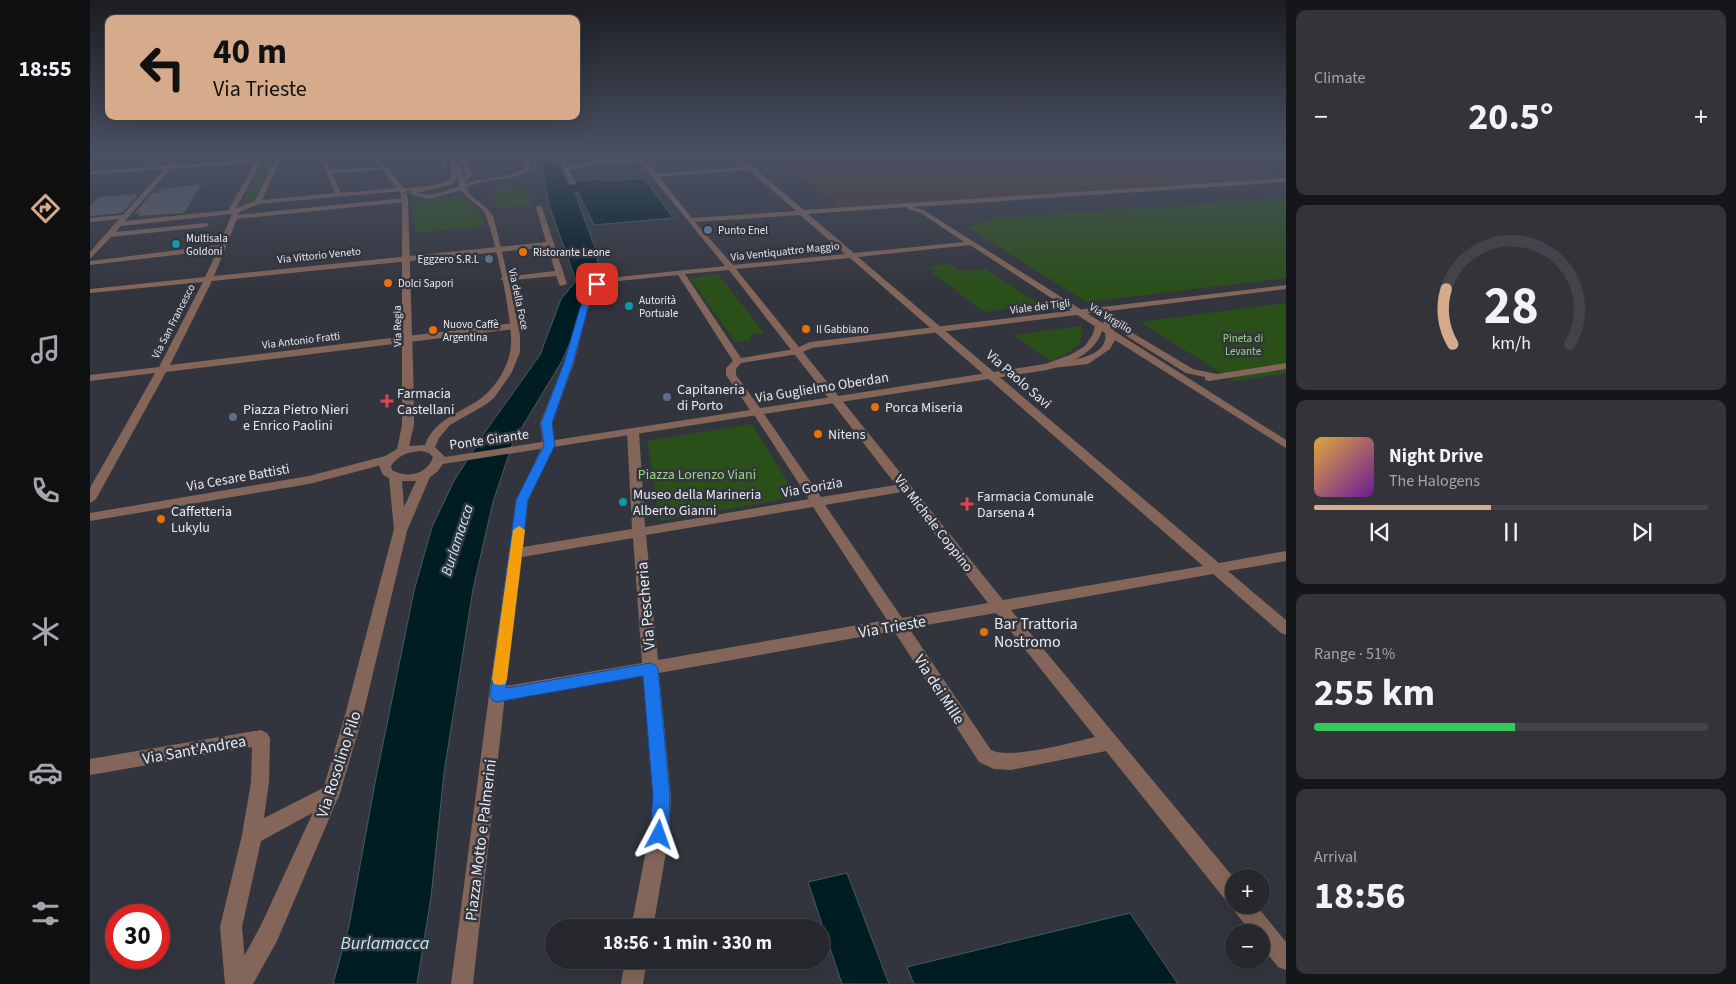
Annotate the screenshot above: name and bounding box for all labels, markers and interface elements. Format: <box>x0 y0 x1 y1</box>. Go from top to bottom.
text: 40 m <box>213 27 287 77</box>
icon: left <box>130 35 195 100</box>
text: 18:55 <box>18 53 72 85</box>
text: Climate <box>1314 67 1365 89</box>
text: Via Trieste <box>213 73 307 105</box>
text: 20.5° <box>1468 90 1554 144</box>
text: − <box>1314 97 1328 137</box>
text: + <box>1694 97 1708 137</box>
icon: directions <box>28 191 63 226</box>
place label: Punto Enel <box>718 223 768 238</box>
marker: Punto Enel <box>702 224 714 236</box>
place label: Multisala Goldoni <box>186 231 228 259</box>
marker: Multisala Goldoni <box>170 238 182 250</box>
street label: Via Ventiquattro Maggio <box>730 238 840 265</box>
street label: Via Vittorio Veneto <box>276 244 362 267</box>
place label: Ristorante Leone <box>533 245 611 260</box>
marker: Ristorante Leone <box>517 246 529 258</box>
place label: Eggzero S.R.L <box>417 252 480 267</box>
marker: Eggzero S.R.L <box>483 253 495 265</box>
pin <box>576 263 618 305</box>
street label: Via della Foce <box>505 267 532 332</box>
icon: arrive <box>583 270 611 298</box>
text: 28 <box>1484 270 1538 344</box>
place label: Dolci Sapori <box>398 276 453 291</box>
marker: Dolci Sapori <box>382 277 394 289</box>
street label: Via San Francesco <box>148 281 199 361</box>
place label: Autorità Portuale <box>639 293 679 321</box>
street label: Viale dei Tigli <box>1009 295 1071 318</box>
marker: Autorità Portuale <box>623 300 635 312</box>
street label: Via Virgilio <box>1086 300 1135 337</box>
street label: Via Regia <box>390 305 405 347</box>
place label: Nuovo Caffè Argentina <box>443 317 499 345</box>
place label: Il Gabbiano <box>816 322 869 337</box>
marker: Il Gabbiano <box>800 323 812 335</box>
marker: Nuovo Caffè Argentina <box>427 324 439 336</box>
street label: Via Antonio Fratti <box>261 328 341 353</box>
park label: Pineta di Levante <box>1223 331 1263 359</box>
text: km/h <box>1491 331 1531 356</box>
icon: music <box>28 332 63 367</box>
street label: Via Paolo Savi <box>981 346 1055 414</box>
street label: Via Guglielmo Oberdan <box>754 368 890 408</box>
place label: Capitaneria di Porto <box>677 380 745 416</box>
place label: Farmacia Castellani <box>397 384 454 420</box>
marker: Capitaneria di Porto <box>661 391 673 403</box>
marker: Farmacia Castellani <box>381 395 393 407</box>
place label: Porca Miseria <box>885 398 963 418</box>
place label: Piazza Pietro Nieri e Enrico Paolini <box>243 400 349 436</box>
marker: Porca Miseria <box>869 401 881 413</box>
marker: Piazza Pietro Nieri e Enrico Paolini <box>227 411 239 423</box>
street label: Ponte Girante <box>448 425 530 455</box>
place label: Nitens <box>828 425 866 445</box>
marker: Nitens <box>812 428 824 440</box>
text: Night Drive <box>1389 443 1483 470</box>
street label: Via Cesare Battisti <box>185 459 291 497</box>
park label: Piazza Lorenzo Viani <box>638 465 756 485</box>
text: The Halogens <box>1389 470 1480 492</box>
street label: Via Michele Coppino <box>889 471 977 576</box>
icon: phone <box>28 473 63 508</box>
street label: Via Gorizia <box>780 473 844 503</box>
place label: Museo della Marineria Alberto Gianni <box>633 485 761 521</box>
place label: Farmacia Comunale Darsena 4 <box>977 487 1094 523</box>
marker: Museo della Marineria Alberto Gianni <box>617 496 629 508</box>
marker: Farmacia Comunale Darsena 4 <box>961 498 973 510</box>
place label: Caffetteria Lukylu <box>171 502 232 538</box>
water label: Burlamacca <box>436 502 479 579</box>
marker: Caffetteria Lukylu <box>155 513 167 525</box>
icon: previous <box>1366 518 1394 546</box>
icon: pause <box>1497 518 1525 546</box>
icon: next <box>1628 518 1656 546</box>
street label: Via Pescheria <box>631 561 661 651</box>
street label: Via Trieste <box>857 610 928 644</box>
place label: Bar Trattoria Nostromo <box>994 613 1078 653</box>
icon: climate <box>28 614 63 649</box>
marker: Bar Trattoria Nostromo <box>978 626 990 638</box>
text: Range · 51% <box>1314 643 1395 665</box>
street label: Via dei Mille <box>908 650 970 729</box>
text: 255 km <box>1314 666 1435 720</box>
street label: Via Rosolino Pilo <box>311 708 367 820</box>
street label: Via Sant'Andrea <box>141 730 248 770</box>
icon: car <box>28 755 63 790</box>
street label: Piazza Motto e Palmerini <box>460 758 502 922</box>
position arrow <box>632 808 684 860</box>
text: Arrival <box>1314 846 1357 868</box>
map controls <box>1225 869 1270 969</box>
button: + <box>1225 869 1270 914</box>
text: 18:56 <box>1314 869 1406 923</box>
icon: filters <box>28 896 63 931</box>
speed limit sign: 30 <box>105 904 170 969</box>
button: − <box>1225 924 1270 969</box>
text: 18:56 · 1 min · 330 m <box>603 930 772 957</box>
water label: Burlamacca <box>341 931 430 956</box>

